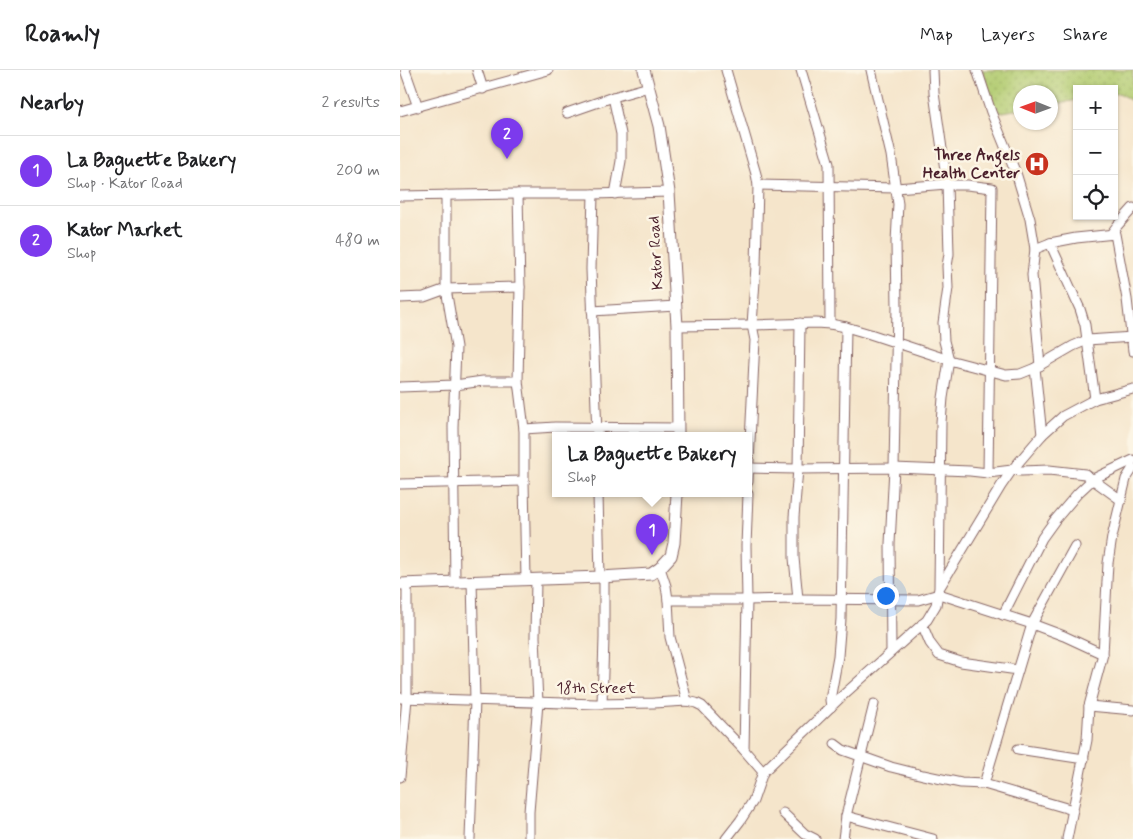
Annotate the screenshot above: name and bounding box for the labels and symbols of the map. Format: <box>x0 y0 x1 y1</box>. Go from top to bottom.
north arrow <box>1013 85 1058 130</box>
pin: 2 <box>491 118 523 159</box>
place label: Three Angels Health Center <box>923 145 1021 184</box>
hospital icon: Three Angels Health Center <box>1024 151 1050 177</box>
street label: Kator Road <box>644 215 668 291</box>
pin: 1 <box>636 514 668 555</box>
your location <box>873 583 899 609</box>
street label: 18th Street <box>556 678 636 699</box>

